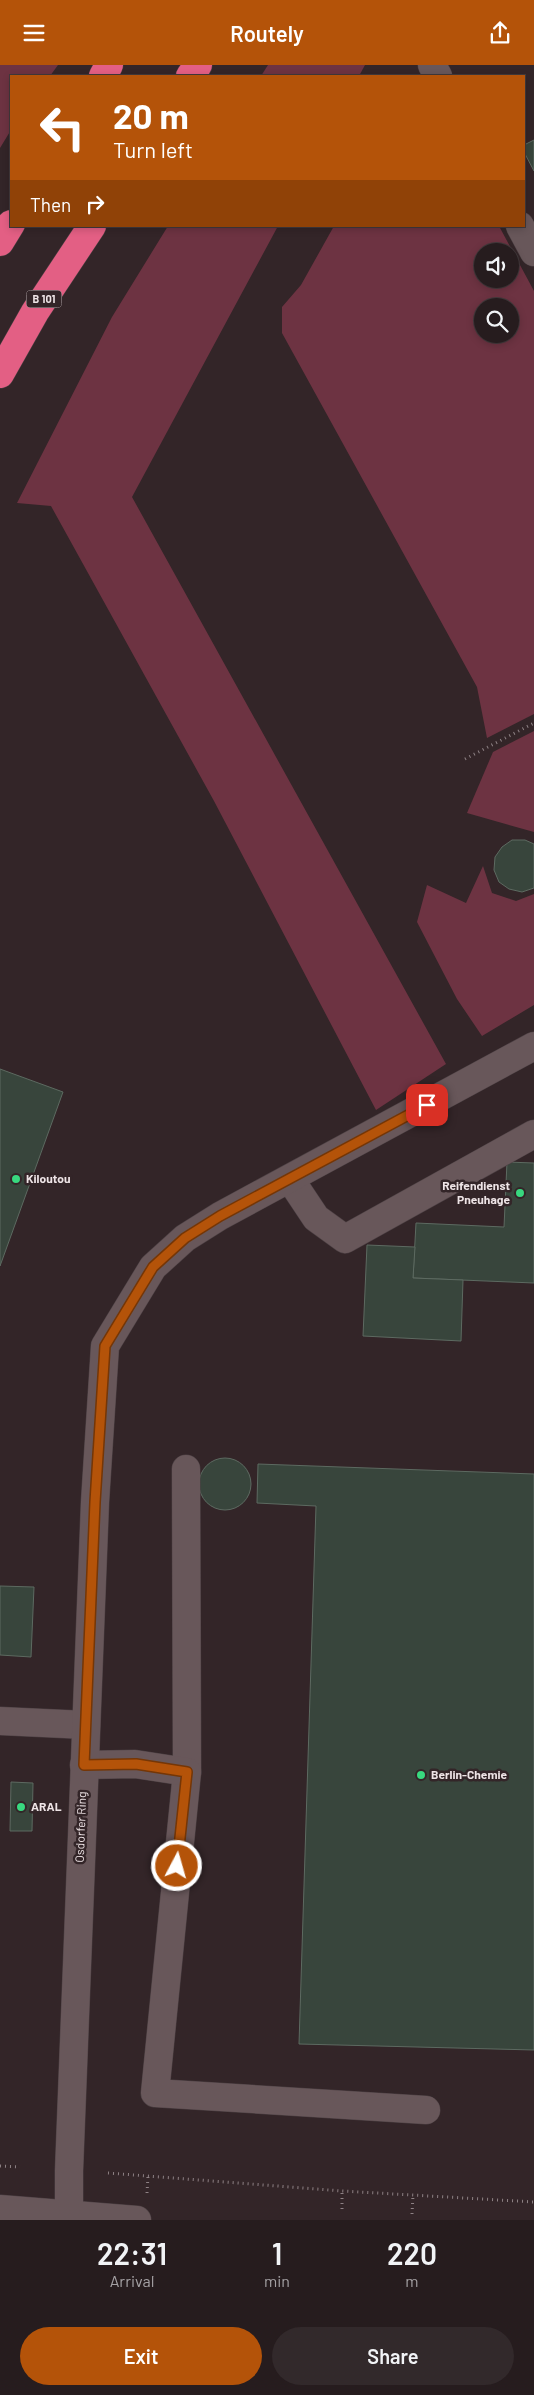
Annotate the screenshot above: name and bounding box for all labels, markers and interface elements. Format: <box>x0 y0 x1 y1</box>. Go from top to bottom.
icon: menu <box>20 19 48 47</box>
icon: share <box>486 19 514 47</box>
text: Routely <box>230 20 304 46</box>
text: 20 m <box>113 94 189 136</box>
icon: left <box>30 95 95 160</box>
text: Turn left <box>113 136 193 162</box>
icon: right <box>81 190 109 218</box>
text: Then <box>30 193 71 216</box>
map controls <box>474 243 519 343</box>
button: sound <box>474 243 519 288</box>
road number: B 101 <box>27 290 62 307</box>
button: search <box>474 298 519 343</box>
pin <box>406 1084 448 1126</box>
icon: arrive <box>413 1091 441 1119</box>
place label: Kiloutou <box>26 1171 70 1185</box>
marker: Kiloutou <box>10 1173 22 1185</box>
place label: Reifendienst Pneuhage <box>442 1178 510 1206</box>
marker: Reifendienst Pneuhage <box>514 1187 526 1199</box>
place label: Berlin-Chemie <box>431 1767 507 1781</box>
marker: Berlin-Chemie <box>415 1769 427 1781</box>
street label: Osdorfer Ring <box>72 1791 88 1863</box>
place label: ARAL <box>31 1799 62 1813</box>
marker: ARAL <box>15 1801 27 1813</box>
position arrow <box>150 1839 202 1891</box>
text: 22:31 <box>97 2235 167 2271</box>
text: 1 <box>272 2235 282 2271</box>
text: 220 <box>387 2235 437 2271</box>
text: Arrival <box>110 2271 154 2290</box>
text: min <box>264 2271 290 2290</box>
text: m <box>405 2271 419 2290</box>
button: Exit <box>20 2327 262 2385</box>
button: Share <box>272 2327 514 2385</box>

